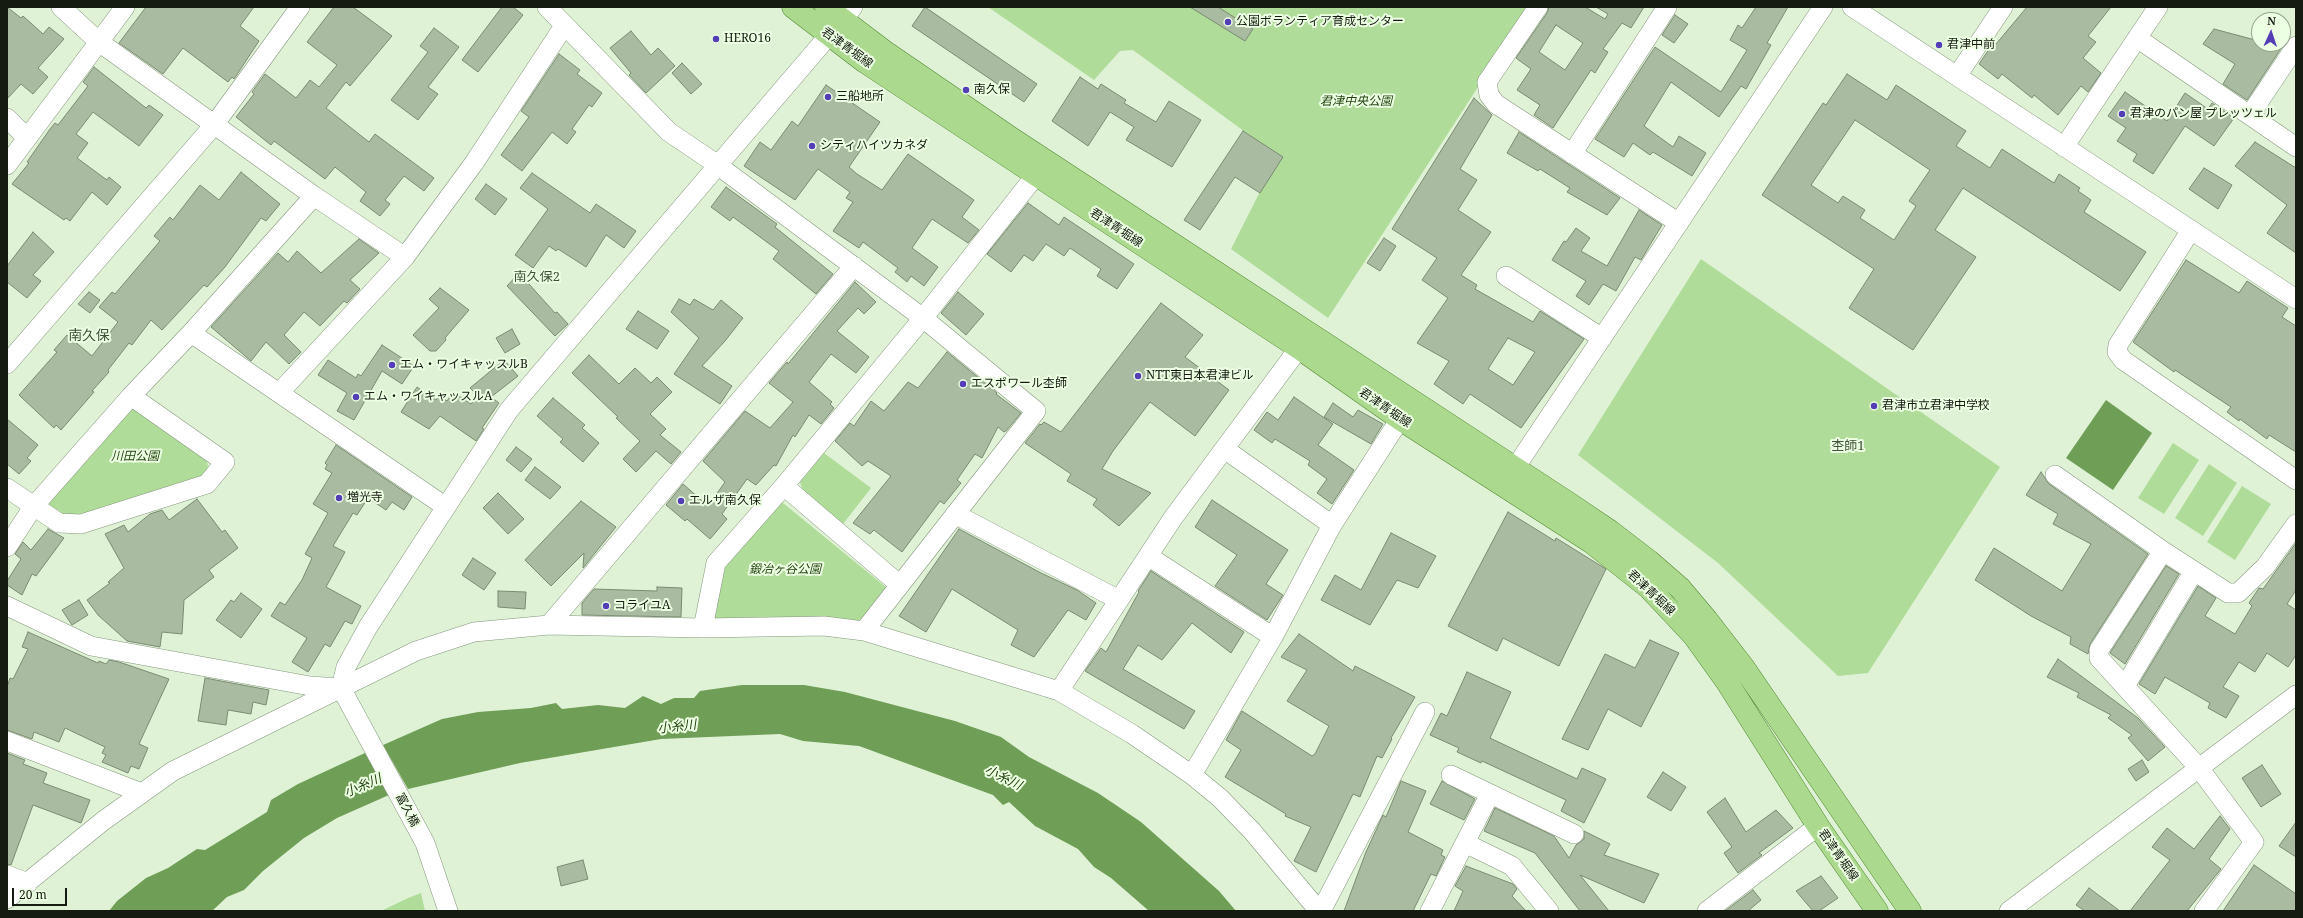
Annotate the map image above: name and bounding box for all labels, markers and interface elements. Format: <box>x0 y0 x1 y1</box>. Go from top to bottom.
north arrow <box>2251 12 2291 52</box>
text: N <box>2267 13 2276 28</box>
place label: 公園ボランティア育成センター <box>1236 15 1404 29</box>
marker: 公園ボランティア育成センター <box>1223 17 1233 27</box>
street label: 君津青堀線 <box>818 25 876 71</box>
place label: HERO16 <box>724 32 771 46</box>
marker: HERO16 <box>711 34 721 44</box>
place label: 君津中前 <box>1947 38 1995 52</box>
marker: 君津中前 <box>1934 40 1944 50</box>
place label: 南久保 <box>974 83 1010 97</box>
marker: 南久保 <box>961 85 971 95</box>
place label: 三船地所 <box>836 90 884 104</box>
marker: 三船地所 <box>823 92 833 102</box>
park label: 君津中央公園 <box>1320 95 1392 109</box>
place label: 君津のパン屋 プレッツェル <box>2130 107 2277 121</box>
marker: 君津のパン屋 プレッツェル <box>2117 109 2127 119</box>
place label: シティハイツカネダ <box>820 139 928 153</box>
marker: シティハイツカネダ <box>807 141 817 151</box>
street label: 君津青堀線 <box>1087 206 1145 250</box>
district label: 南久保2 <box>514 269 560 285</box>
district label: 南久保 <box>68 328 110 344</box>
place label: エム・ワイキャッスルB <box>400 358 528 372</box>
marker: エム・ワイキャッスルB <box>387 360 397 370</box>
place label: NTT東日本君津ビル <box>1146 369 1254 383</box>
marker: NTT東日本君津ビル <box>1133 371 1143 381</box>
place label: エスポワール杢師 <box>971 377 1067 391</box>
marker: エスポワール杢師 <box>958 379 968 389</box>
street label: 君津青堀線 <box>1356 385 1414 431</box>
place label: エム・ワイキャッスルA <box>364 390 492 404</box>
marker: エム・ワイキャッスルA <box>351 392 361 402</box>
place label: 君津市立君津中学校 <box>1882 399 1990 413</box>
marker: 君津市立君津中学校 <box>1869 401 1879 411</box>
district label: 杢師1 <box>1831 438 1865 454</box>
park label: 川田公園 <box>111 450 159 464</box>
place label: 増光寺 <box>347 491 383 505</box>
marker: 増光寺 <box>334 493 344 503</box>
place label: エルザ南久保 <box>689 494 761 508</box>
marker: エルザ南久保 <box>676 496 686 506</box>
park label: 鍛冶ヶ谷公園 <box>749 563 821 577</box>
street label: 君津青堀線 <box>1624 567 1678 619</box>
place label: コライユA <box>614 599 670 613</box>
marker: コライユA <box>601 601 611 611</box>
water label: 小糸川 <box>657 717 697 737</box>
water label: 小糸川 <box>982 762 1024 794</box>
water label: 小糸川 <box>342 771 384 801</box>
street label: 富久橋 <box>392 791 422 829</box>
street label: 君津青堀線 <box>1815 826 1861 884</box>
scale bar <box>14 880 69 906</box>
text: 20 m <box>19 886 47 903</box>

